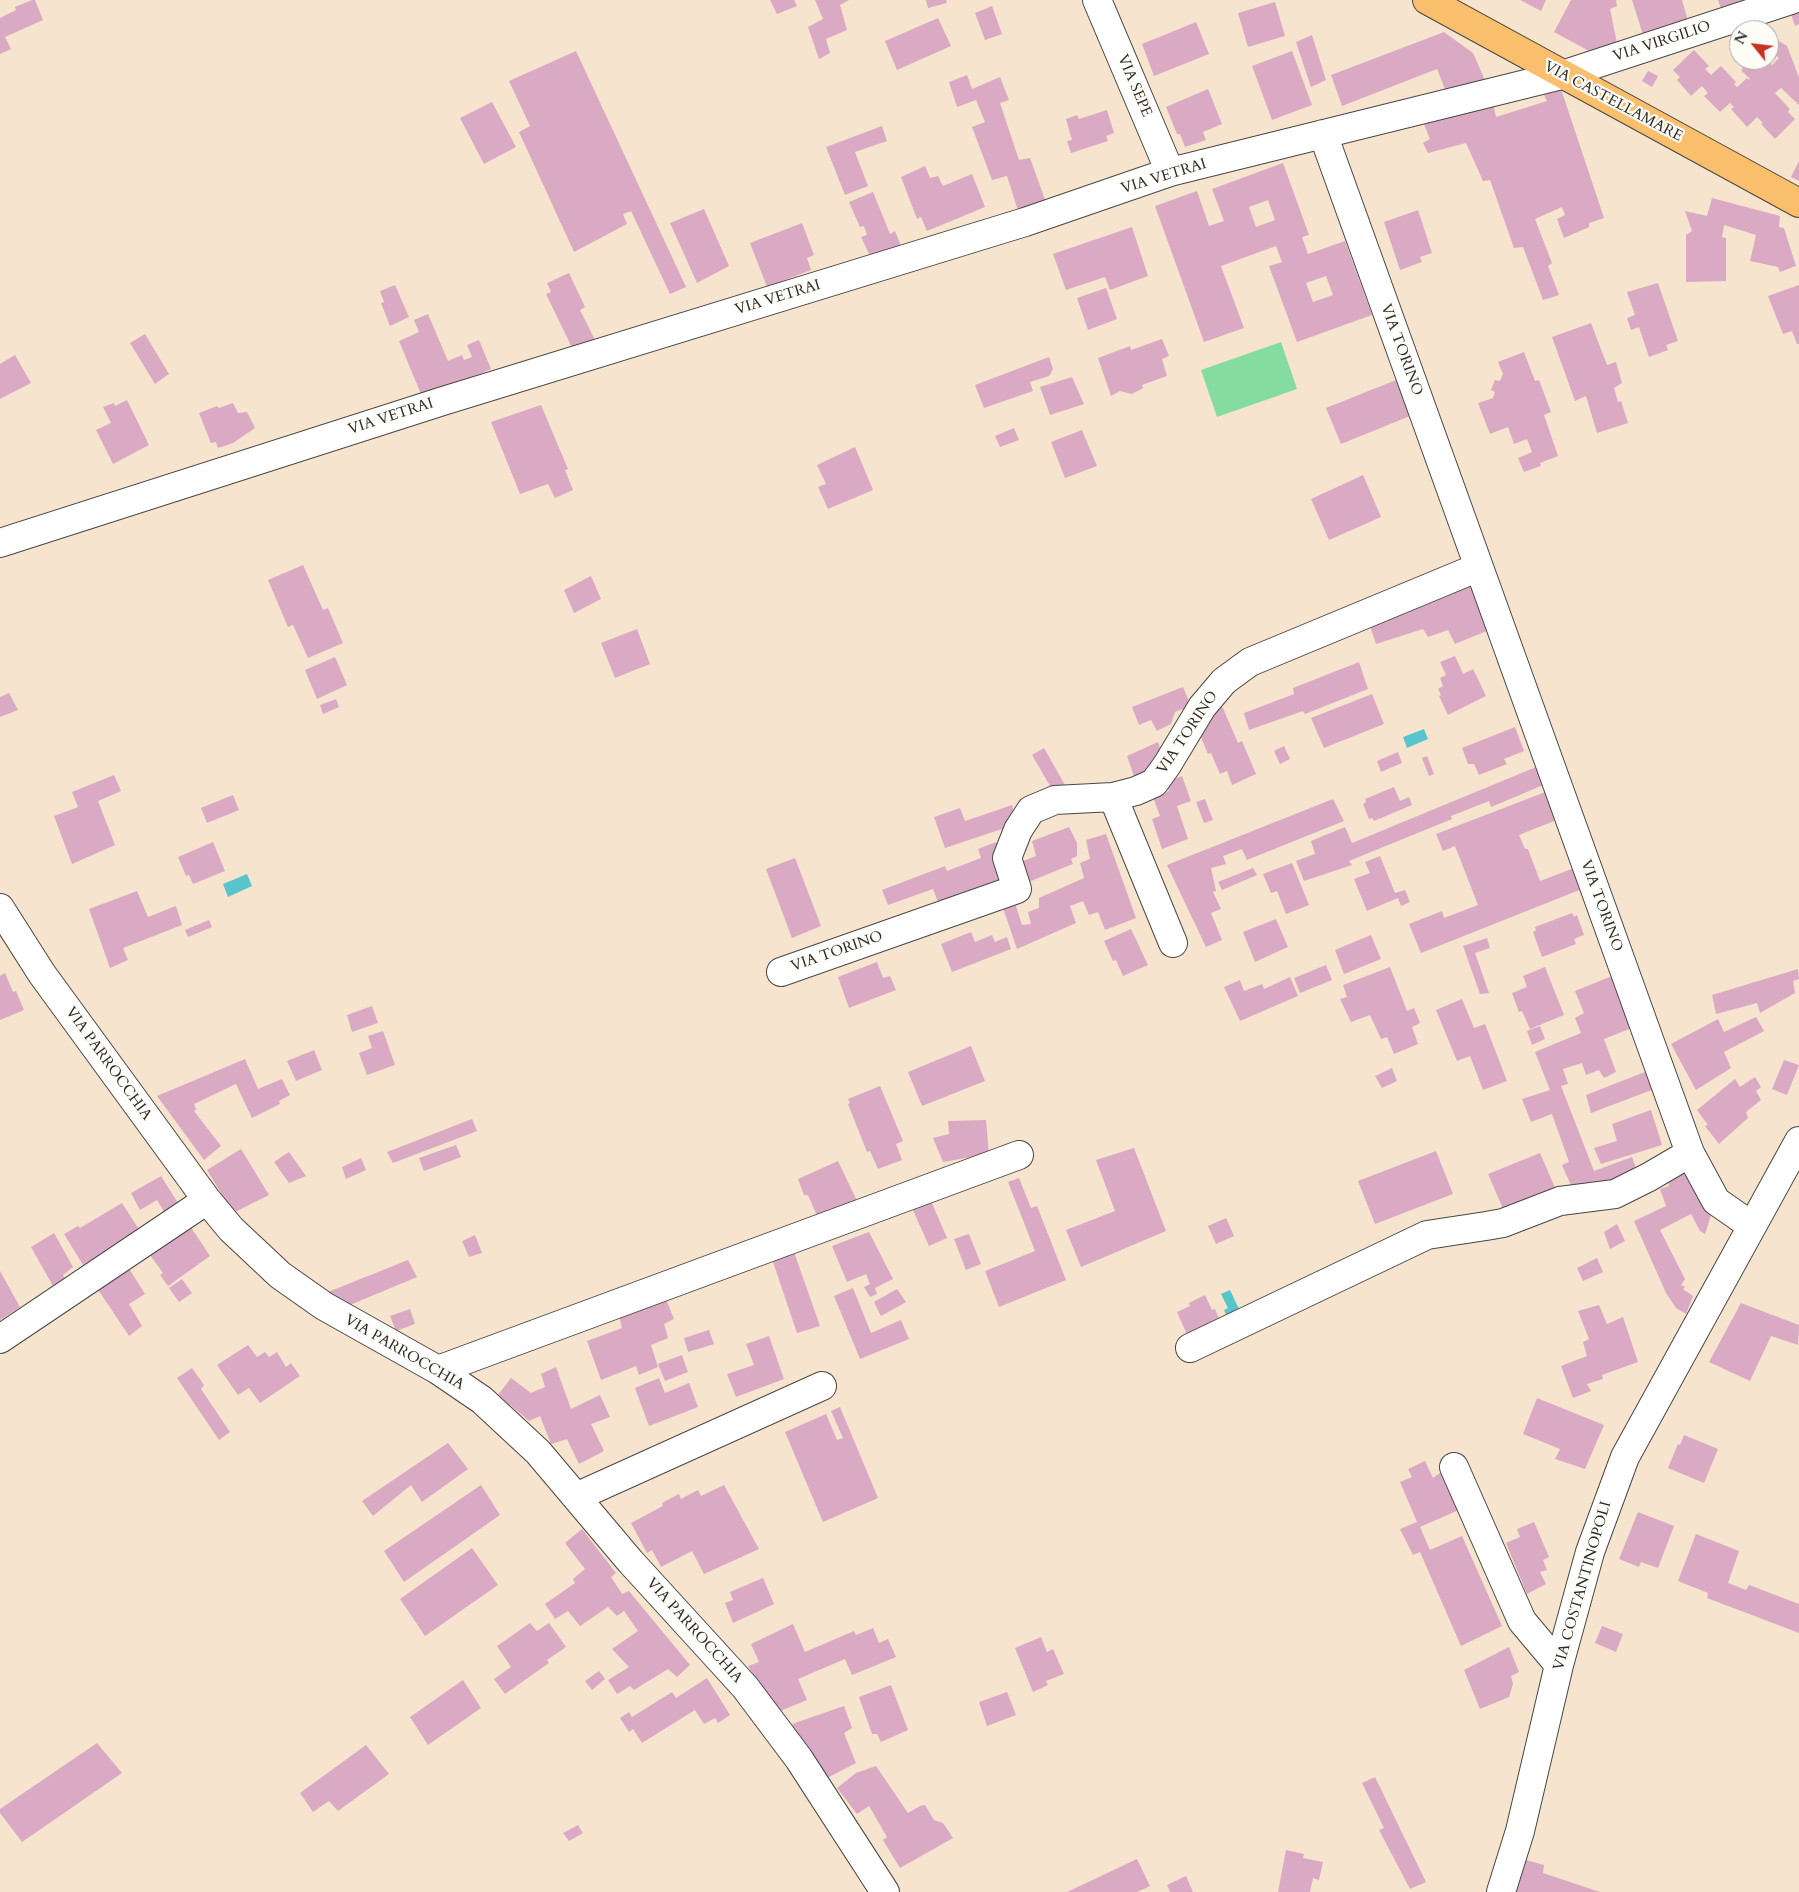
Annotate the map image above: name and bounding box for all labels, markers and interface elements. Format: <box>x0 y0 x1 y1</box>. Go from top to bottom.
street label: VIA VIRGILIO <box>1611 18 1713 66</box>
north arrow <box>1729 20 1779 70</box>
text: N <box>1730 28 1753 48</box>
street label: VIA SEPE <box>1113 52 1155 120</box>
street label: VIA CASTELLAMARE <box>1541 58 1685 146</box>
street label: VIA VETRAI <box>1119 155 1209 199</box>
street label: VIA VETRAI <box>733 276 823 320</box>
street label: VIA TORINO <box>1376 302 1426 398</box>
street label: VIA VETRAI <box>346 395 436 439</box>
street label: VIA TORINO <box>1154 688 1222 778</box>
street label: VIA TORINO <box>1576 858 1626 954</box>
street label: VIA TORINO <box>789 928 885 976</box>
street label: VIA PARROCCHIA <box>61 1004 155 1124</box>
street label: VIA PARROCCHIA <box>341 1311 467 1395</box>
street label: VIA COSTANTINOPOLI <box>1550 1499 1616 1673</box>
street label: VIA PARROCCHIA <box>642 1575 746 1687</box>

